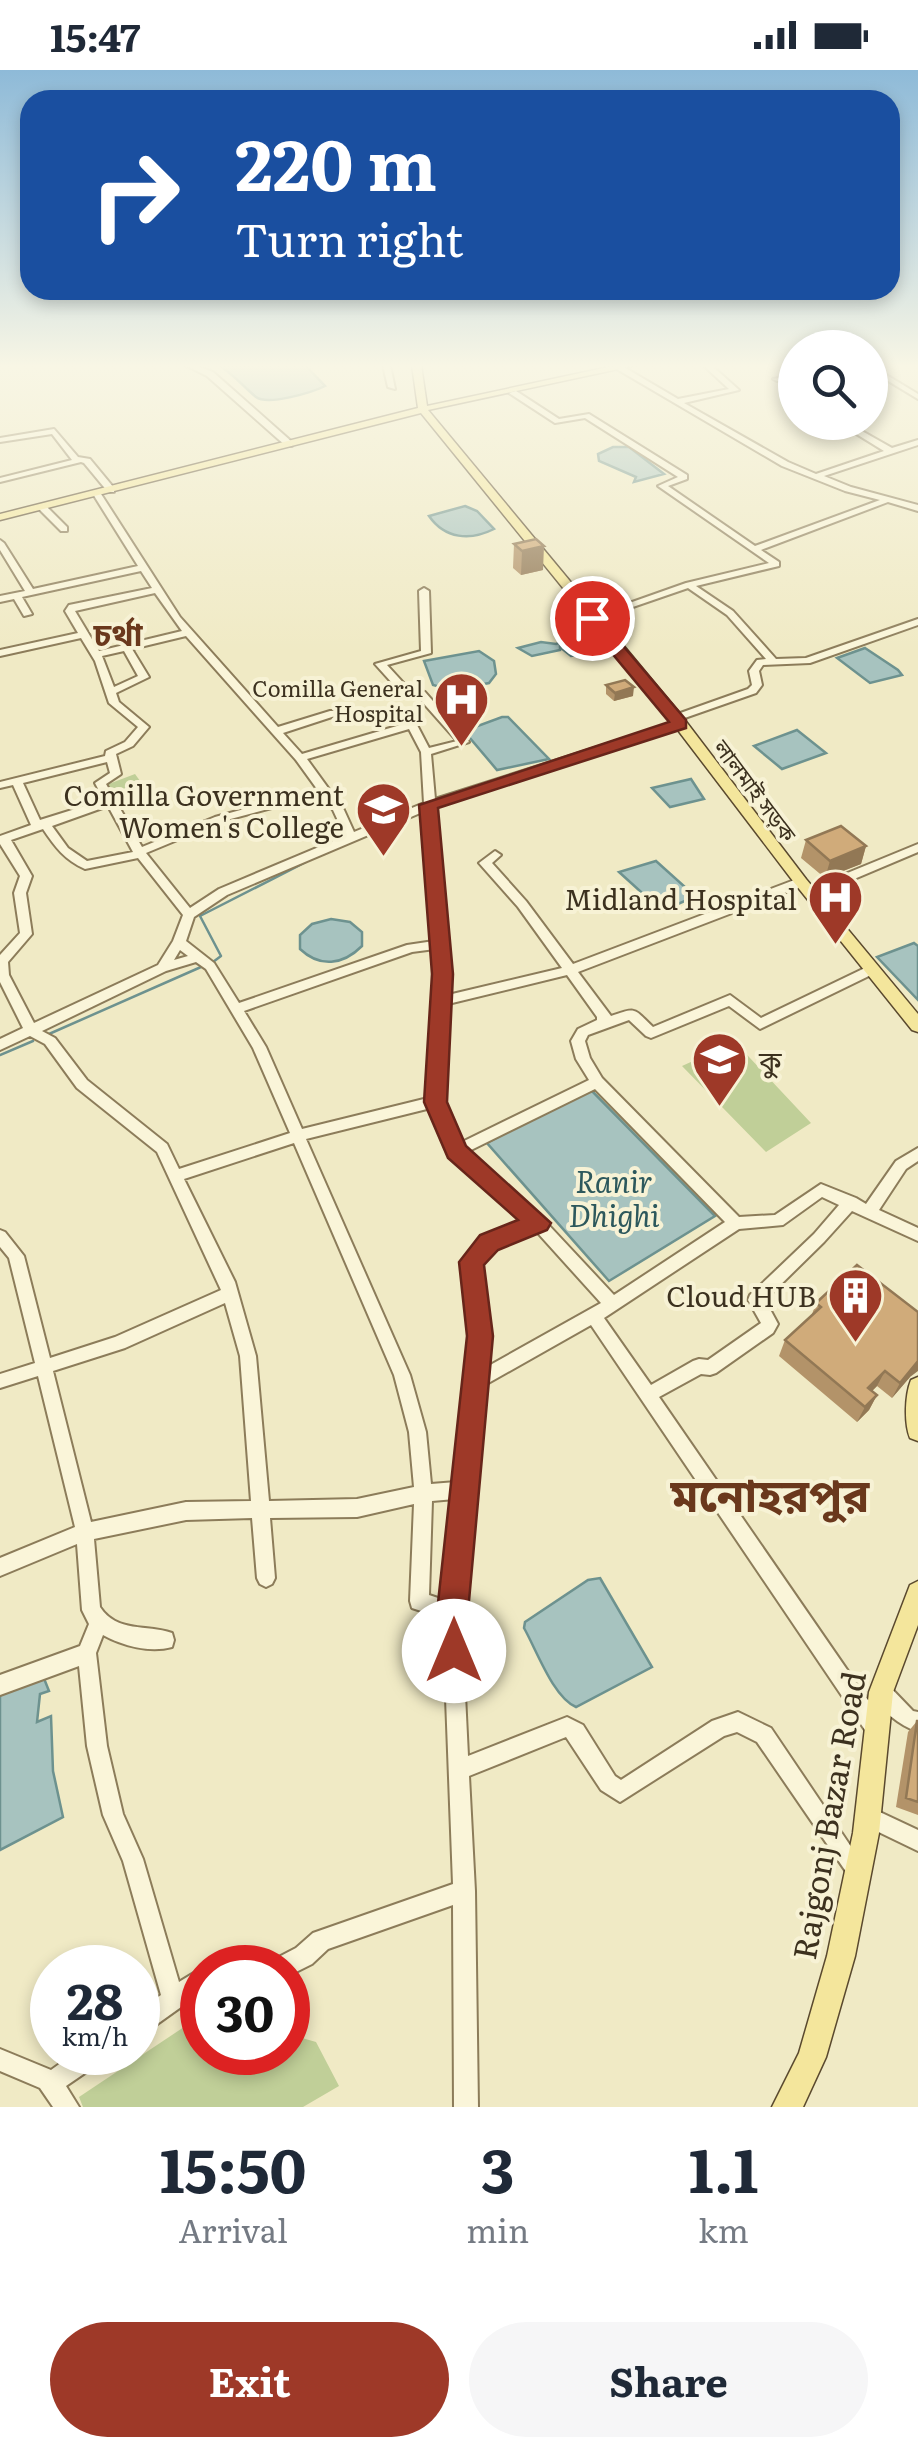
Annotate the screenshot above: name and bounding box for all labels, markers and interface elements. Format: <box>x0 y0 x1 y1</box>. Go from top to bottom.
text: 15:47 <box>50 7 140 64</box>
text: 220 m <box>235 109 437 213</box>
icon: right <box>70 130 200 260</box>
text: Turn right <box>235 204 463 271</box>
map controls <box>778 330 888 440</box>
button: search <box>778 330 888 440</box>
pin <box>550 576 635 661</box>
icon: arrive <box>565 591 620 646</box>
district label: চর্থা <box>92 608 144 656</box>
hospital icon: Comilla General Hospital <box>432 670 492 749</box>
place label: Comilla General Hospital <box>252 671 423 729</box>
street label: লালমাই সড়ক <box>706 731 806 848</box>
place label: Comilla Government Women's College <box>63 773 345 847</box>
school or university icon: Comilla Government Women's College <box>353 780 413 859</box>
hospital icon: Midland Hospital <box>806 868 866 947</box>
place label: Midland Hospital <box>564 877 797 919</box>
school or university icon: কু <box>690 1030 750 1109</box>
place label: কু <box>758 1039 782 1081</box>
water label: Ranir Dhighi <box>569 1158 660 1236</box>
building icon: Cloud HUB <box>825 1265 885 1344</box>
place label: Cloud HUB <box>666 1274 816 1316</box>
district label: মনোহরপুর <box>670 1459 870 1526</box>
position arrow <box>402 1599 506 1703</box>
street label: Rajgonj Bazar Road <box>778 1667 876 1963</box>
speed limit sign: 30 <box>180 1945 310 2075</box>
text: 28 <box>67 1961 123 2035</box>
text: km/h <box>62 2017 128 2054</box>
text: 15:50 <box>160 2122 307 2211</box>
text: 3 <box>481 2122 514 2211</box>
text: 1.1 <box>689 2122 758 2211</box>
text: Arrival <box>178 2205 288 2253</box>
text: min <box>466 2205 529 2253</box>
text: km <box>698 2205 749 2253</box>
button: Exit <box>50 2322 449 2437</box>
button: Share <box>469 2322 868 2437</box>

